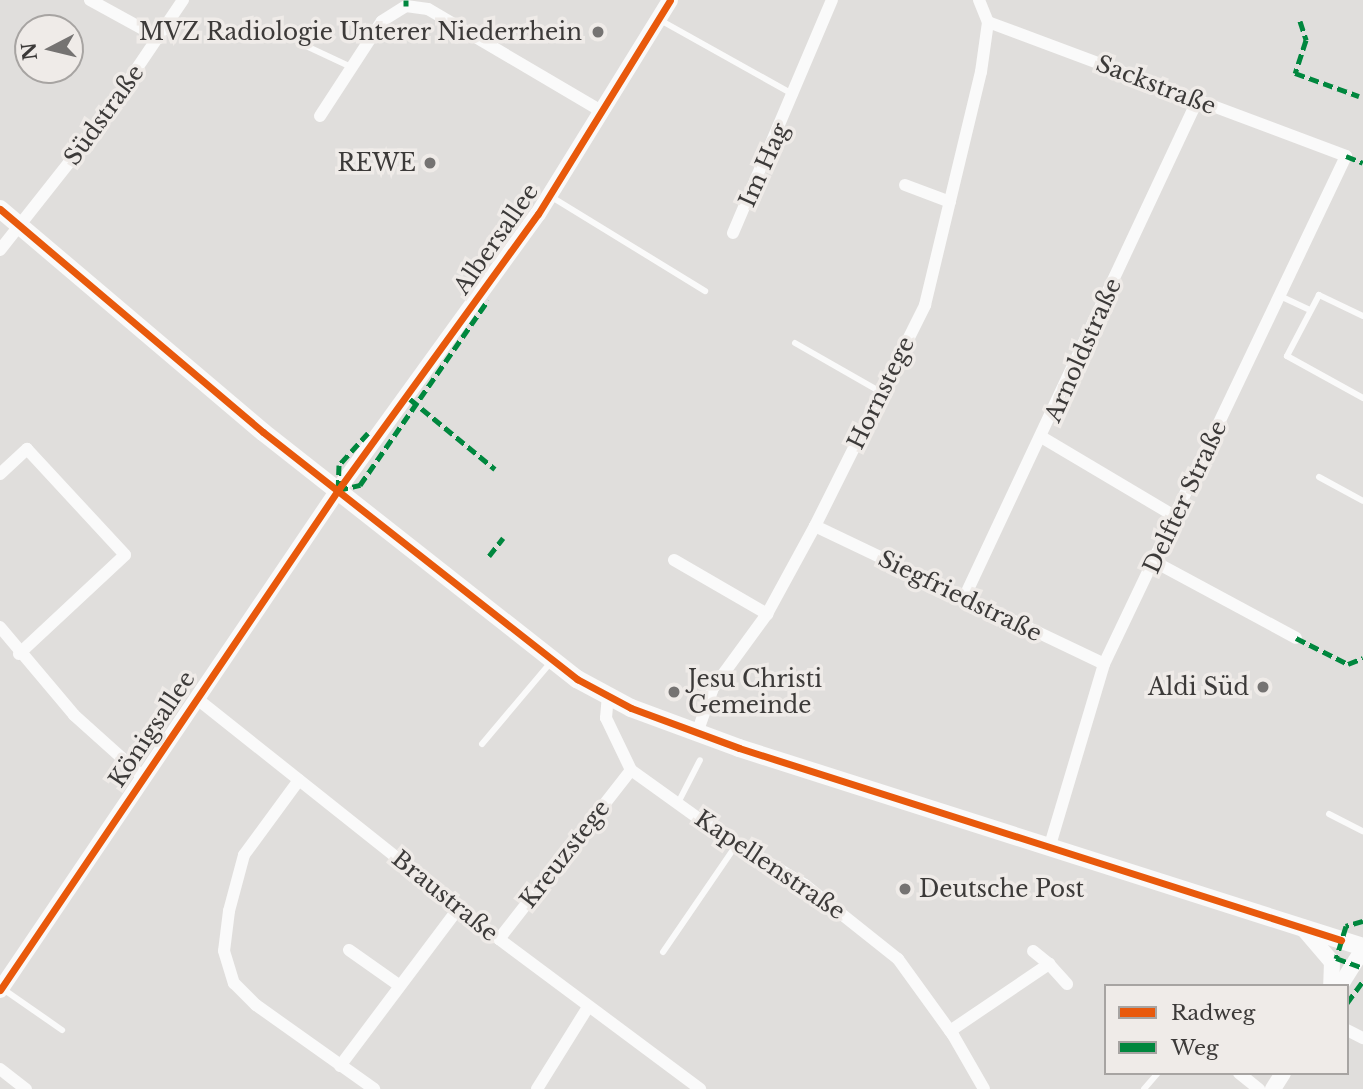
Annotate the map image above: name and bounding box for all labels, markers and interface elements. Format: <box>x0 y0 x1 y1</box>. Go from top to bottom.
north arrow <box>14 14 84 84</box>
place label: MVZ Radiologie Unterer Niederrhein <box>138 18 582 46</box>
marker: MVZ Radiologie Unterer Niederrhein <box>588 22 608 42</box>
text: N <box>17 41 42 62</box>
street label: Sackstraße <box>1092 50 1220 120</box>
street label: Südstraße <box>58 59 150 171</box>
street label: Im Hag <box>733 119 795 211</box>
place label: REWE <box>337 149 416 177</box>
marker: REWE <box>422 155 438 171</box>
street label: Albersallee <box>448 178 544 300</box>
street label: Arnoldstraße <box>1039 274 1127 426</box>
street label: Hornstege <box>842 332 920 454</box>
street label: Delfter Straße <box>1137 416 1233 578</box>
street label: Siegfriedstraße <box>874 545 1046 647</box>
place label: Jesu Christi Gemeinde <box>688 665 822 719</box>
street label: Königsallee <box>103 666 201 792</box>
place label: Aldi Süd <box>1148 673 1249 701</box>
marker: Aldi Süd <box>1255 679 1271 695</box>
marker: Jesu Christi Gemeinde <box>666 684 682 700</box>
street label: Kreuzstege <box>514 795 616 913</box>
street label: Kapellenstraße <box>690 805 850 925</box>
street label: Braustraße <box>386 845 504 947</box>
place label: Deutsche Post <box>919 875 1084 903</box>
marker: Deutsche Post <box>897 881 913 897</box>
legend <box>1104 984 1349 1075</box>
text: Radweg <box>1171 1000 1255 1026</box>
text: Weg <box>1171 1035 1219 1061</box>

